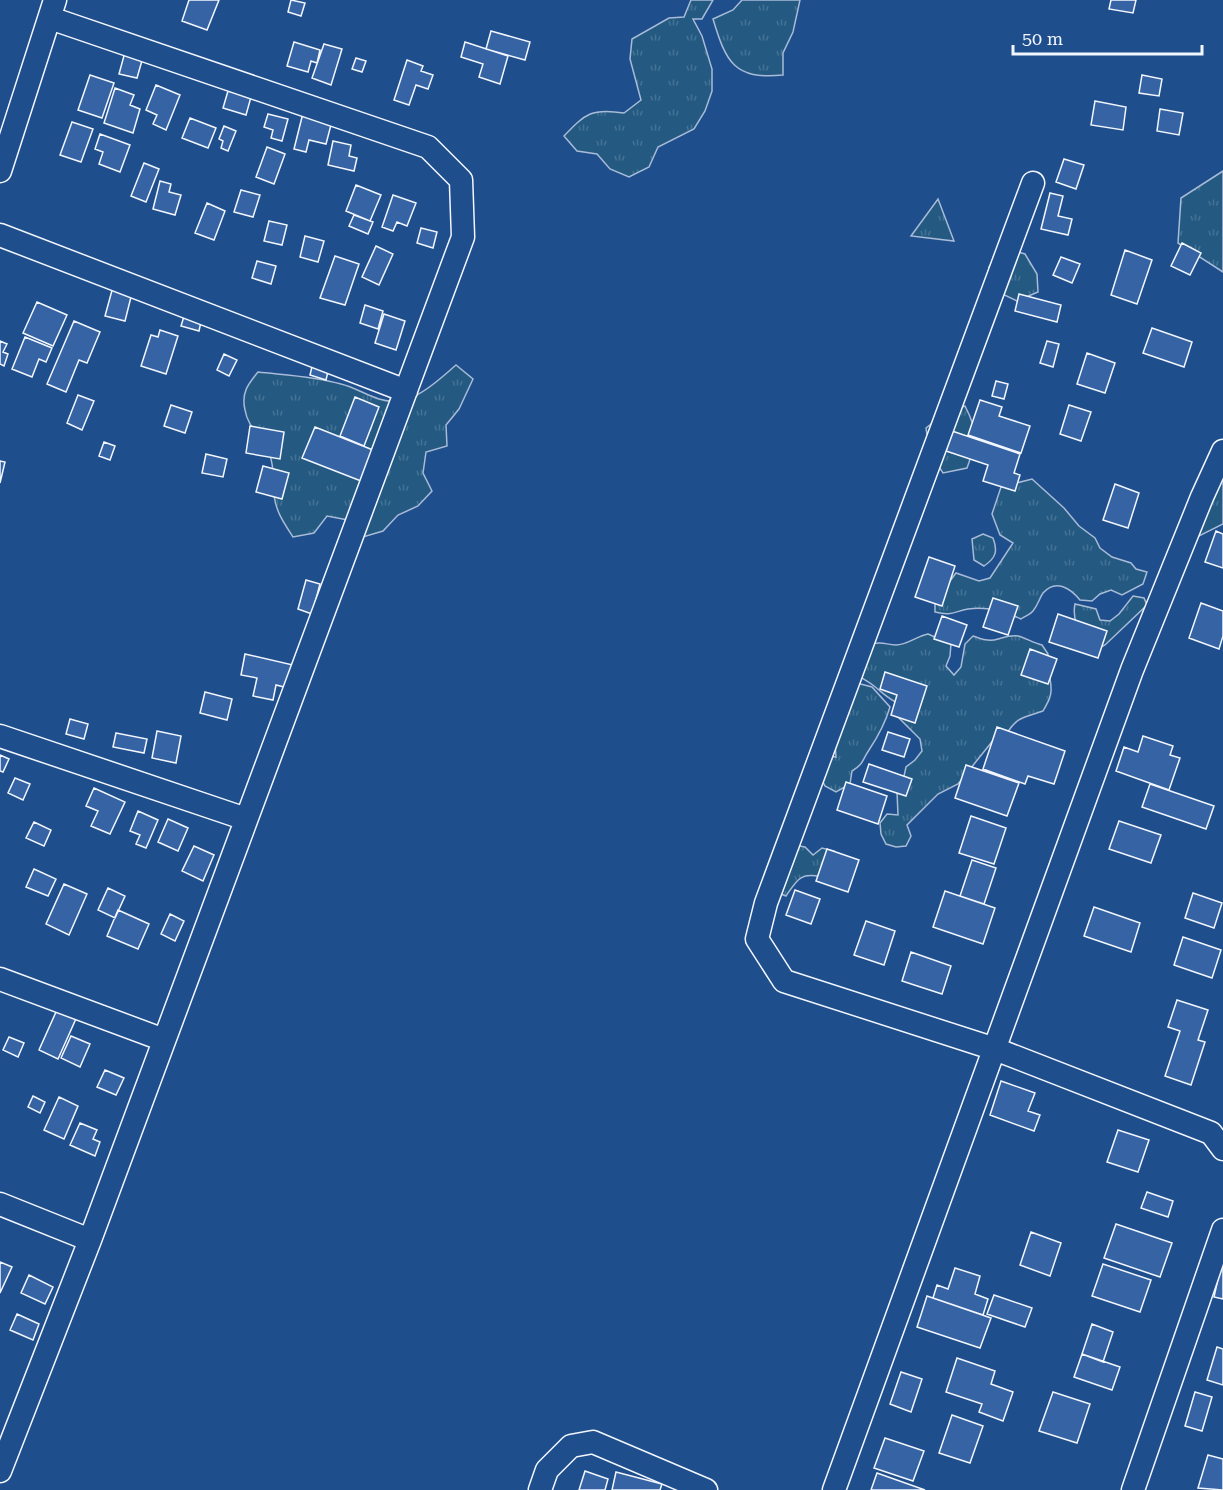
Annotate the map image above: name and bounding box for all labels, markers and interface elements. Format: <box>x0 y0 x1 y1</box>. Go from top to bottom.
scale bar <box>1013 18 1202 56</box>
text: 50 m <box>1022 28 1063 49</box>

